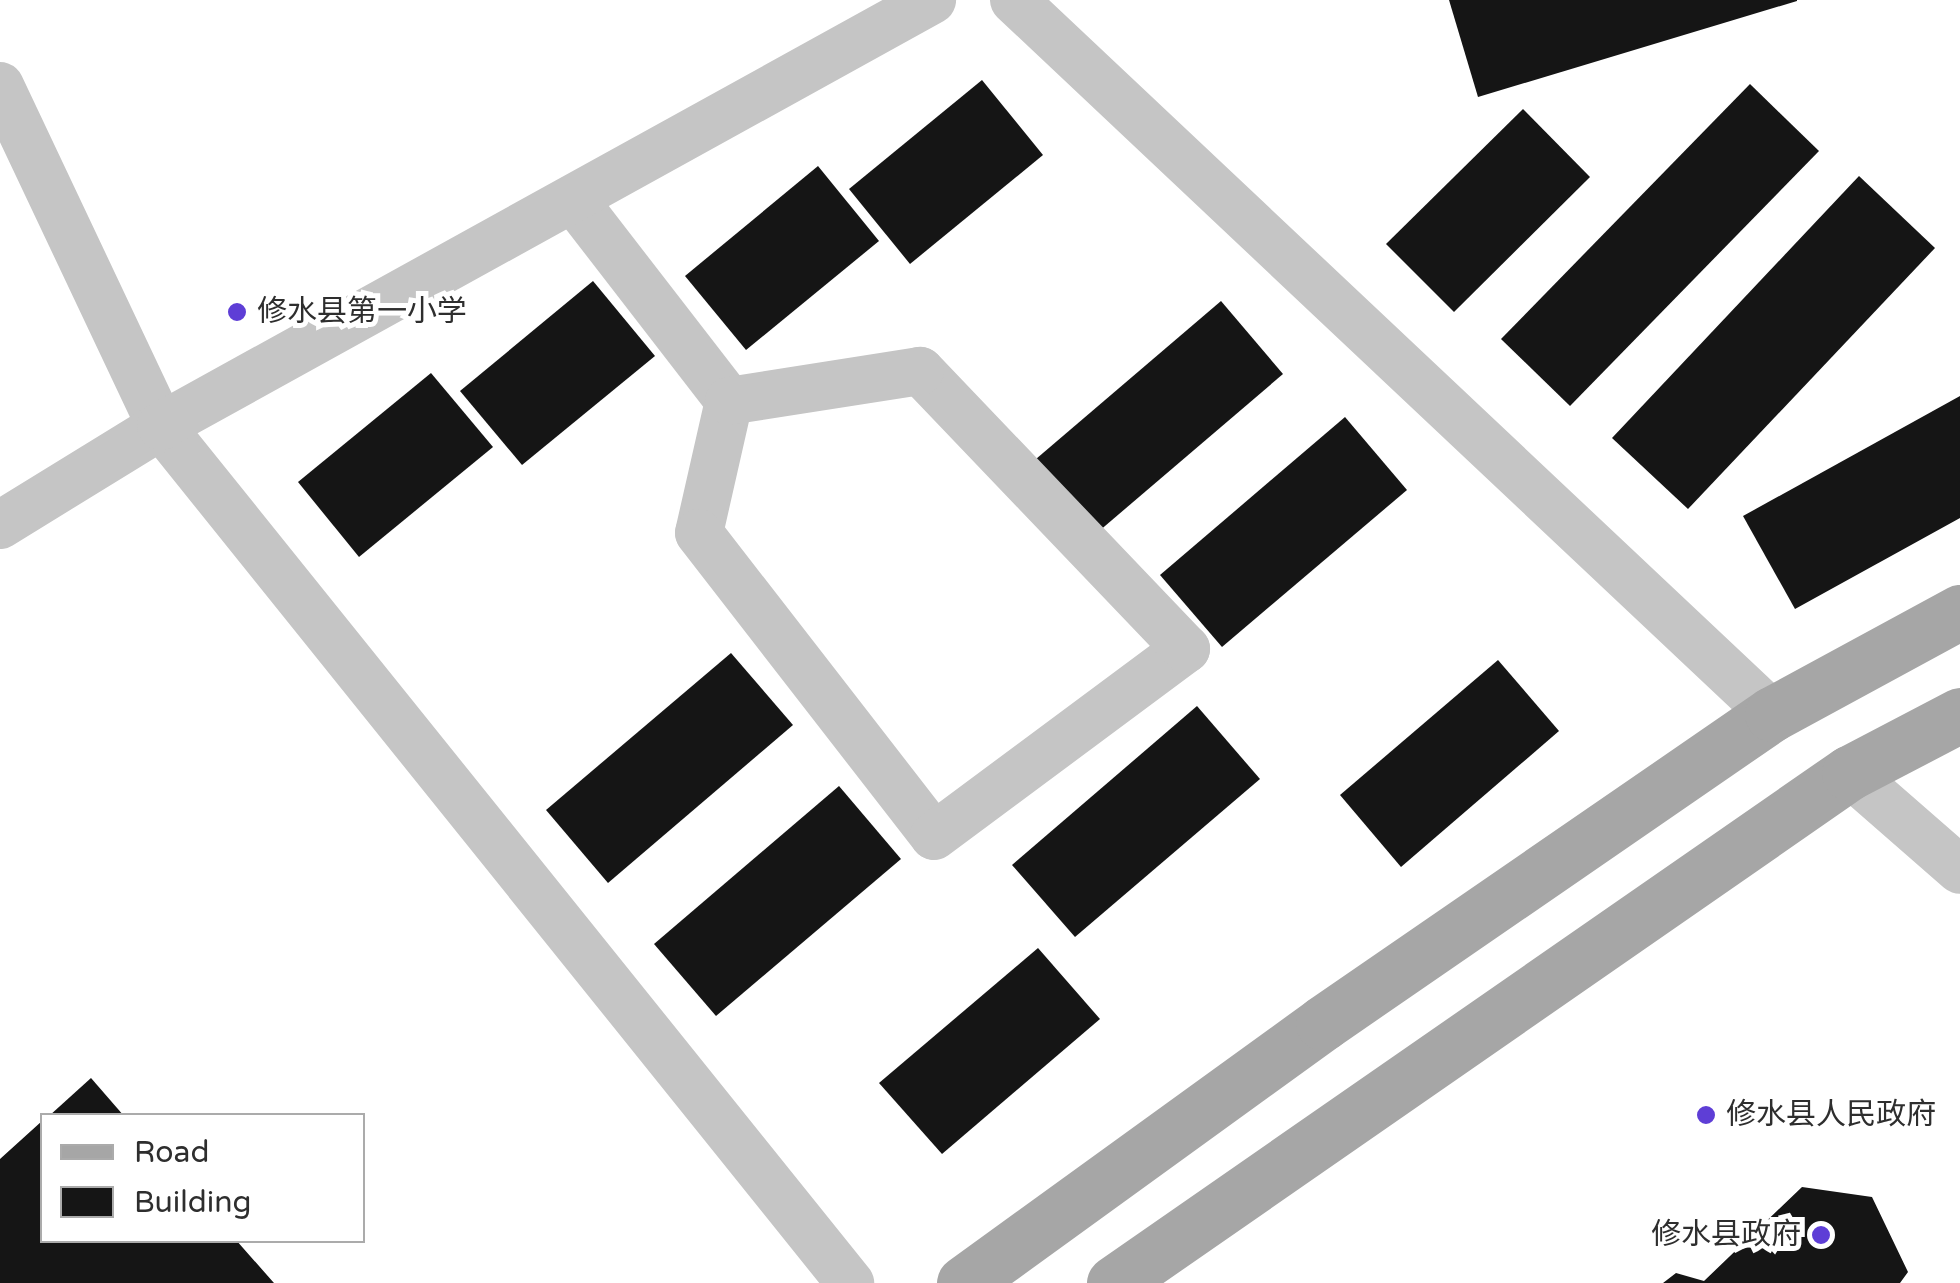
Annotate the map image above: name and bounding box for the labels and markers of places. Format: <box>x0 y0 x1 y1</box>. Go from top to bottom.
place label: 修水县第一小学 <box>257 294 467 330</box>
marker: 修水县第一小学 <box>226 301 248 323</box>
place label: 修水县人民政府 <box>1726 1097 1936 1133</box>
marker: 修水县人民政府 <box>1695 1104 1717 1126</box>
place label: 修水县政府 <box>1651 1217 1801 1253</box>
marker: 修水县政府 <box>1810 1224 1832 1246</box>

